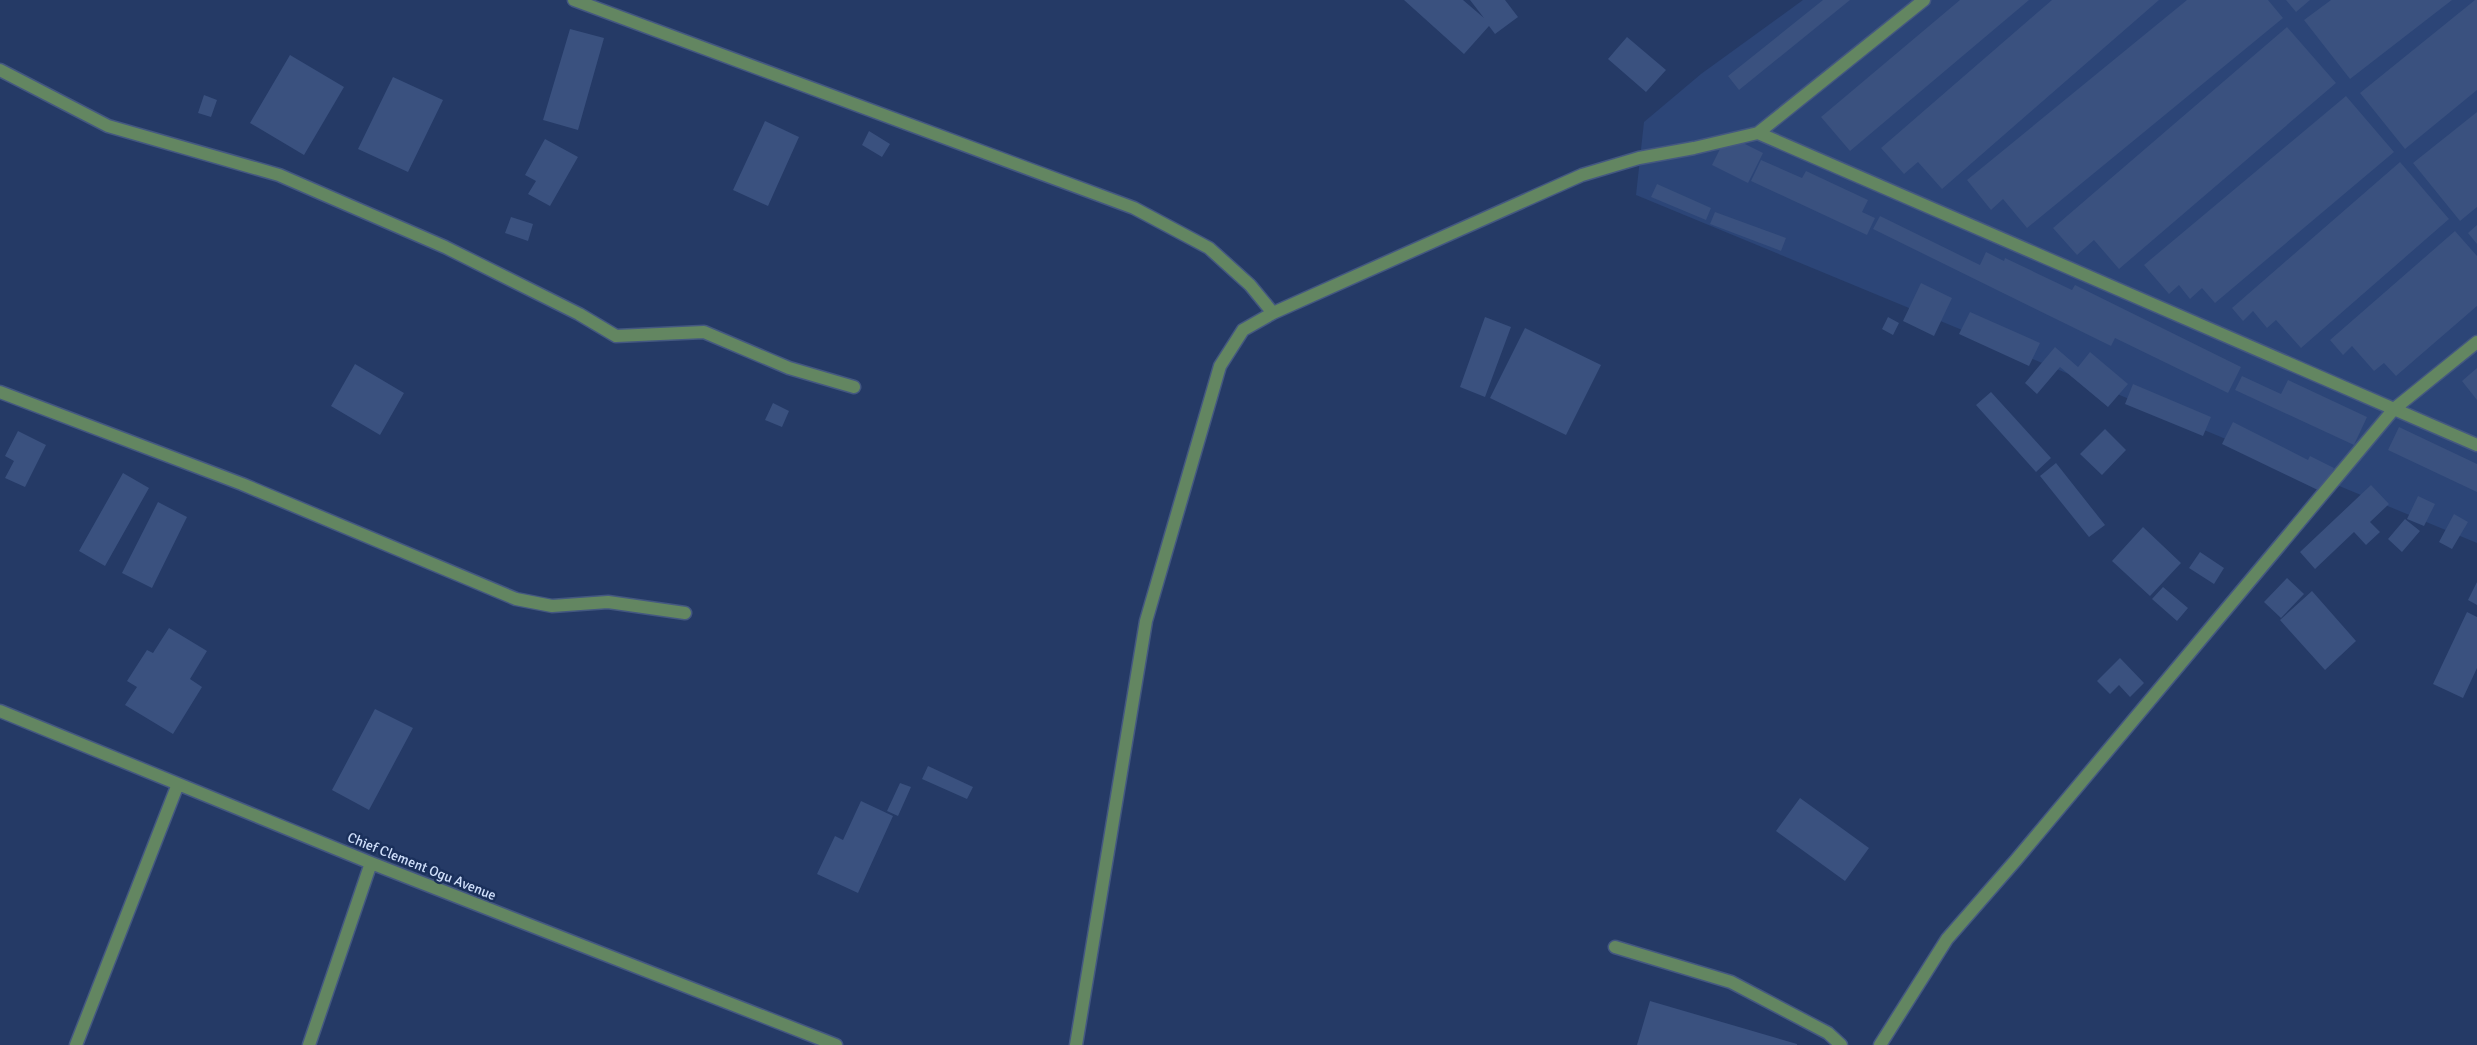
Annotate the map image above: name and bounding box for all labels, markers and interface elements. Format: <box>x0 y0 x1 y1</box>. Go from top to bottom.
street label: Chief Clement Ogu Avenue <box>345 829 499 904</box>

